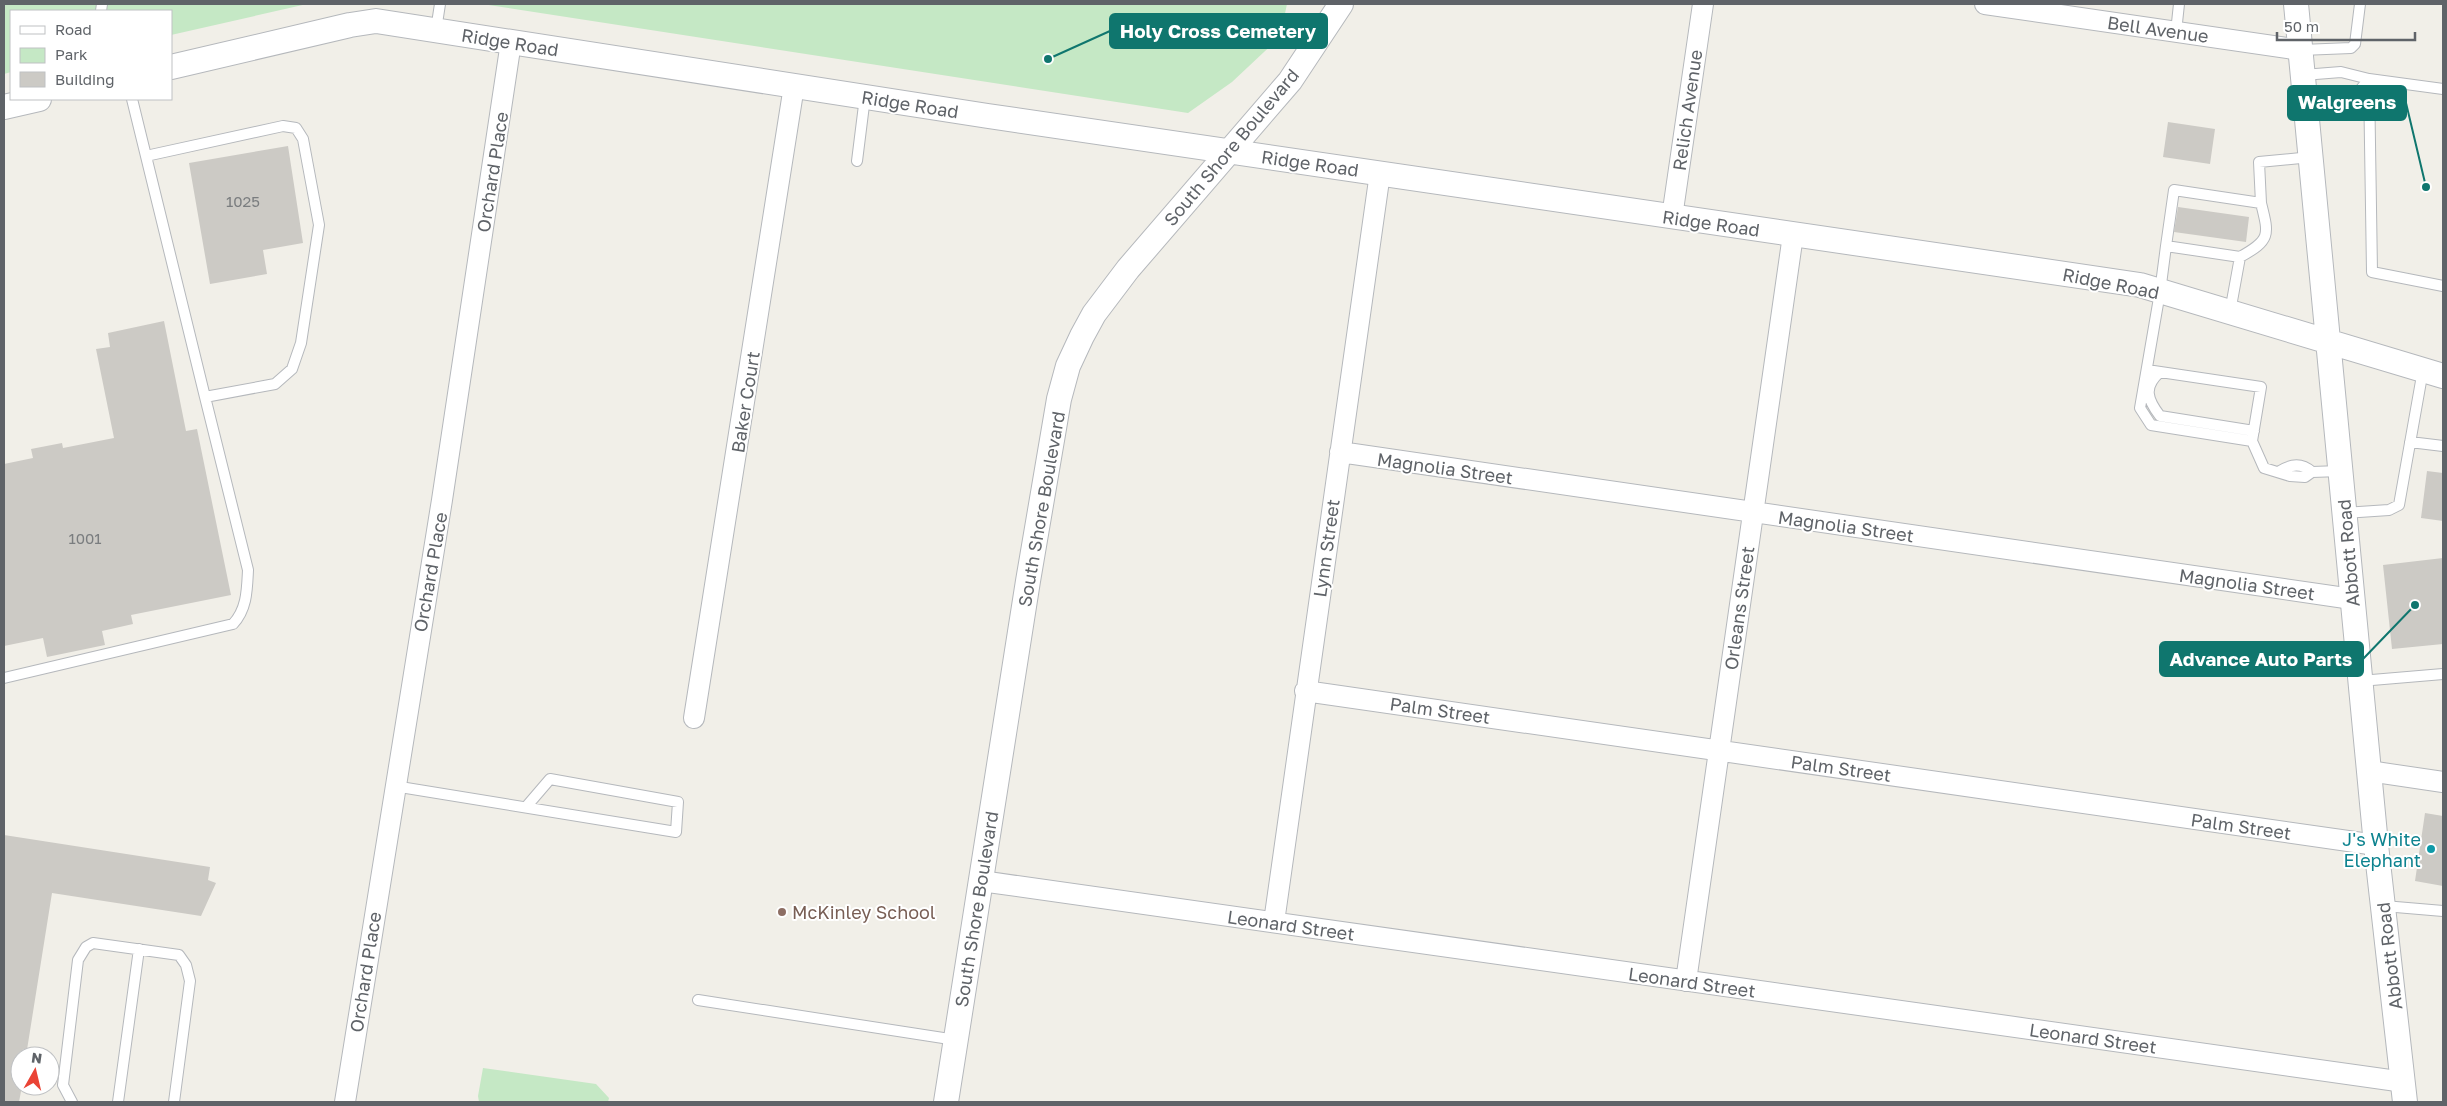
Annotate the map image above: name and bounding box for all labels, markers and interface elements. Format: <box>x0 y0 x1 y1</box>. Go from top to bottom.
legend <box>10 10 172 100</box>
scale bar <box>2277 10 2414 42</box>
street label: Bell Avenue <box>2106 11 2210 47</box>
callout: Holy Cross Cemetery <box>1110 14 1327 48</box>
text: 50 m <box>2284 17 2319 35</box>
text: Holy Cross Cemetery <box>1120 19 1317 42</box>
text: Road <box>55 20 92 38</box>
street label: Ridge Road <box>460 23 560 61</box>
text: Park <box>55 45 88 63</box>
street label: Relich Avenue <box>1668 48 1706 172</box>
street label: South Shore Boulevard <box>1159 64 1303 230</box>
text: Building <box>55 70 115 88</box>
street label: Ridge Road <box>860 85 960 123</box>
callout: Walgreens <box>2288 86 2406 120</box>
text: Walgreens <box>2298 90 2397 113</box>
street label: Orchard Place <box>472 110 512 234</box>
street label: Ridge Road <box>1260 145 1360 181</box>
house number: 1025 <box>226 192 260 210</box>
street label: Ridge Road <box>1661 205 1761 241</box>
street label: Ridge Road <box>2061 263 2161 303</box>
street label: Baker Court <box>726 350 764 454</box>
street label: South Shore Boulevard <box>1013 410 1069 608</box>
street label: Magnolia Street <box>1376 448 1514 488</box>
street label: Lynn Street <box>1308 498 1344 598</box>
street label: Abbott Road <box>2332 498 2364 608</box>
street label: Magnolia Street <box>1777 506 1915 546</box>
street label: Orchard Place <box>409 510 451 634</box>
house number: 1001 <box>68 529 102 547</box>
street label: Orleans Street <box>1719 545 1759 671</box>
street label: Magnolia Street <box>2178 564 2316 604</box>
callout: Advance Auto Parts <box>2160 642 2363 676</box>
text: Advance Auto Parts <box>2170 647 2353 670</box>
street label: Palm Street <box>1388 692 1492 728</box>
street label: Palm Street <box>1789 750 1893 786</box>
street label: Palm Street <box>2189 808 2293 844</box>
street label: South Shore Boulevard <box>950 809 1002 1009</box>
place label: J's White Elephant <box>2342 828 2421 871</box>
marker: J's White Elephant <box>2425 843 2437 855</box>
place label: McKinley School <box>792 901 936 923</box>
street label: Abbott Road <box>2372 901 2406 1011</box>
street label: Leonard Street <box>1226 905 1356 945</box>
marker: McKinley School <box>776 906 788 918</box>
street label: Orchard Place <box>345 910 385 1034</box>
street label: Leonard Street <box>1627 962 1757 1002</box>
street label: Leonard Street <box>2028 1018 2158 1058</box>
north arrow <box>10 1046 60 1096</box>
text: N <box>30 1048 43 1067</box>

